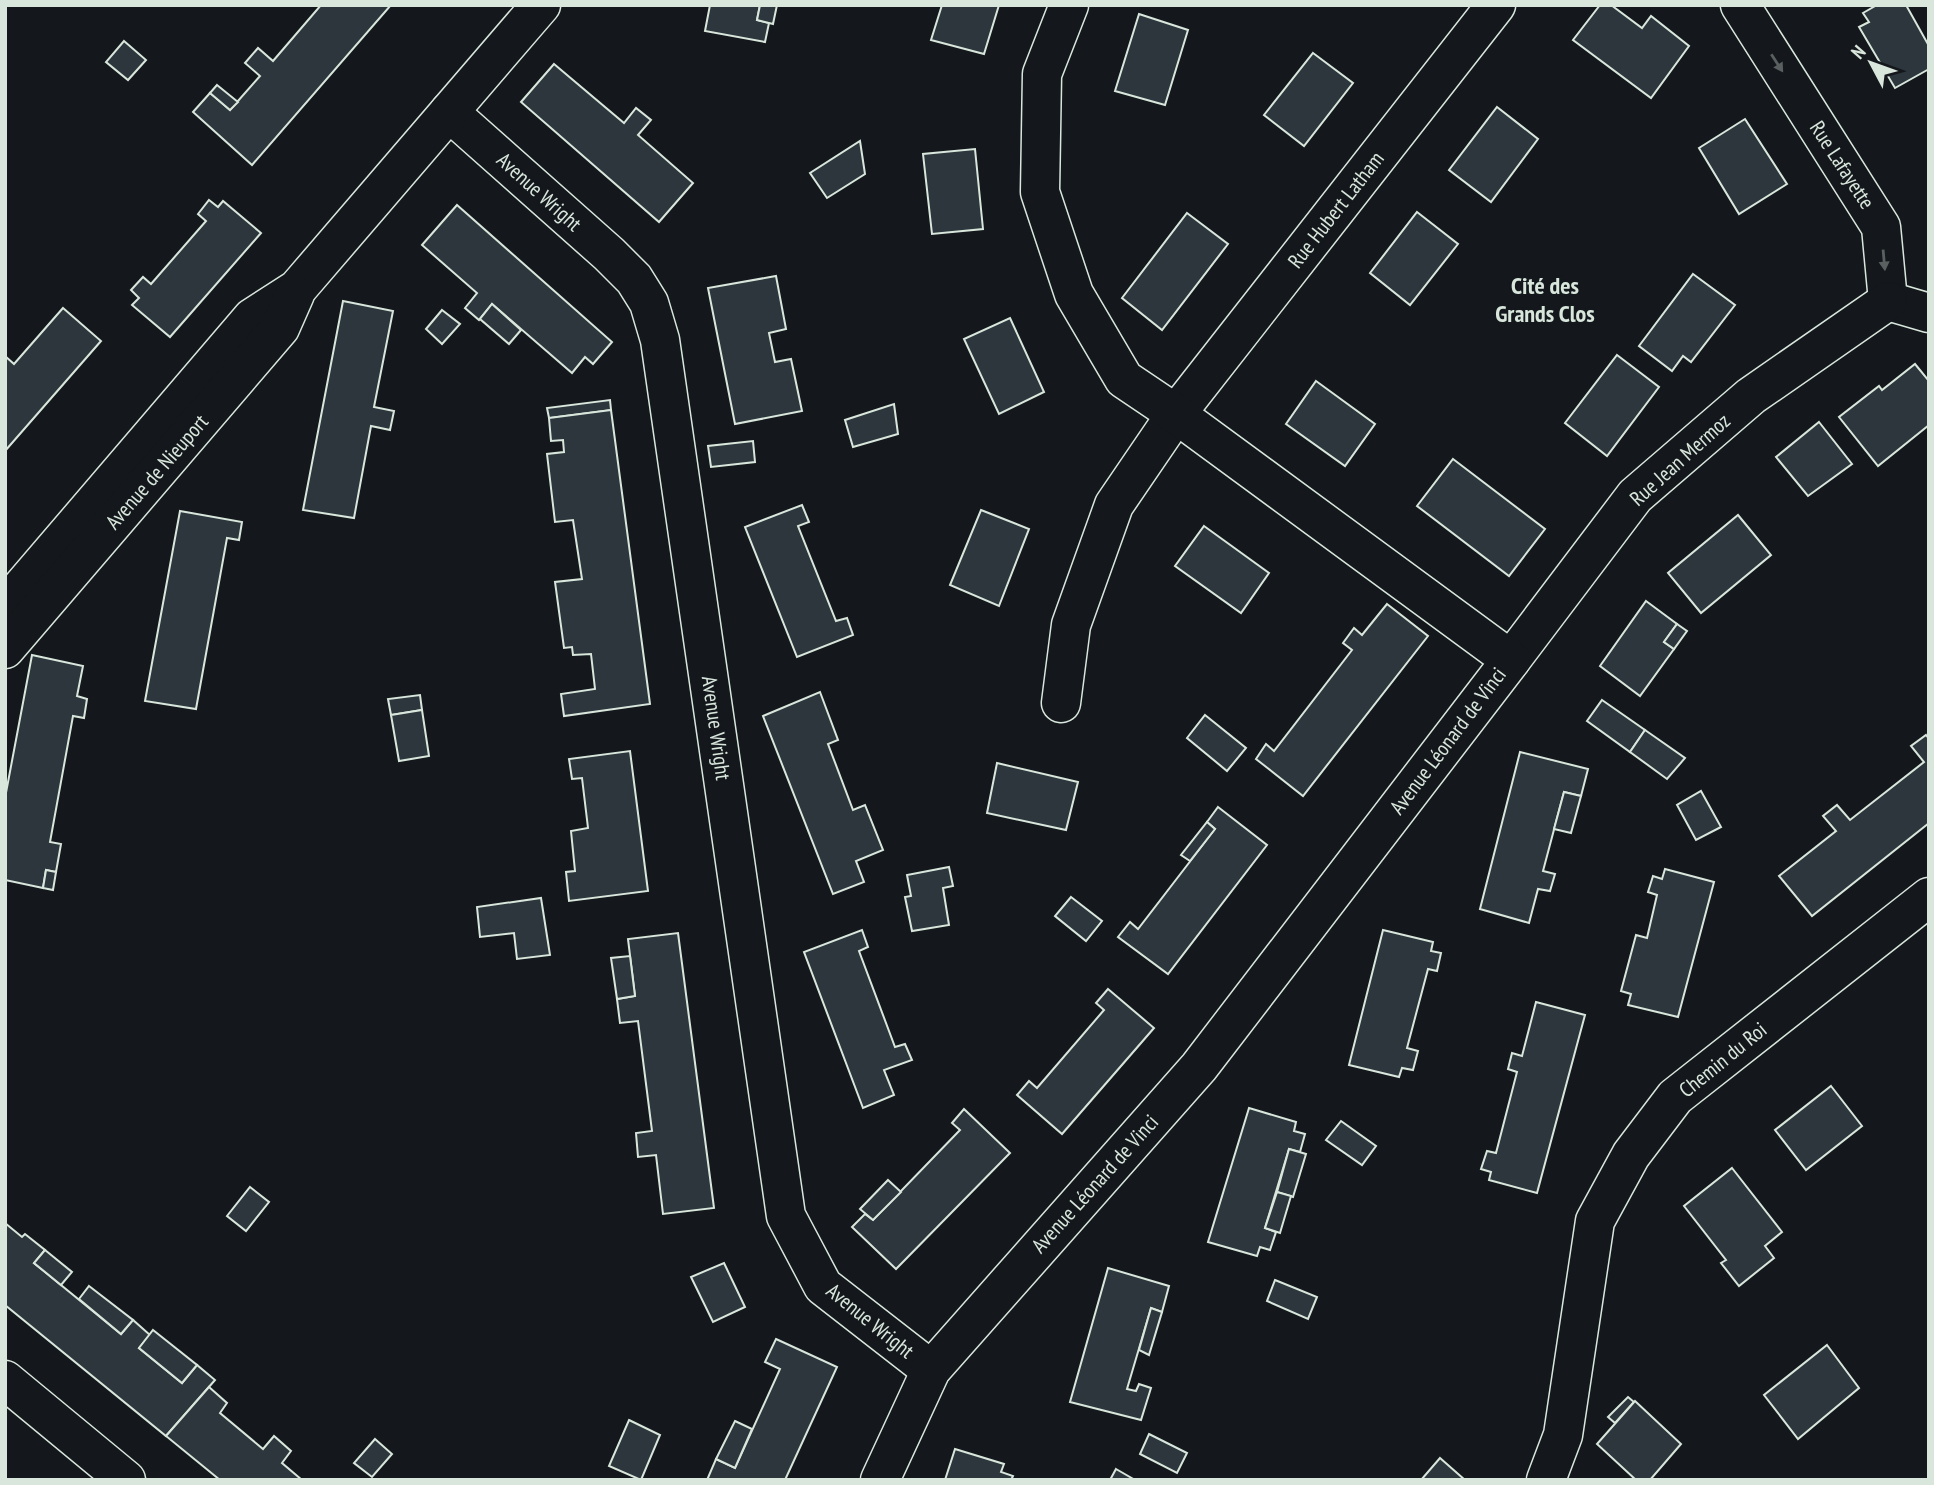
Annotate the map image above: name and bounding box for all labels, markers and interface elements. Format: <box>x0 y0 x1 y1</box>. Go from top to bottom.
north arrow <box>1836 28 1906 98</box>
text: N <box>1846 40 1871 64</box>
one-way arrow <box>1770 53 1783 72</box>
street label: Rue Lafayette <box>1804 116 1881 214</box>
street label: Avenue Wright <box>491 146 588 237</box>
street label: Rue Hubert Latham <box>1282 146 1390 274</box>
one-way arrow <box>1879 249 1890 271</box>
district label: Cité des Grands Clos <box>1495 270 1595 329</box>
street label: Rue Jean Mermoz <box>1624 407 1736 512</box>
street label: Avenue de Nieuport <box>99 408 214 535</box>
street label: Avenue Léonard de Vinci <box>1384 662 1512 820</box>
street label: Avenue Wright <box>696 674 737 782</box>
street label: Chemin du Roi <box>1673 1016 1772 1103</box>
street label: Avenue Léonard de Vinci <box>1025 1109 1164 1259</box>
street label: Avenue Wright <box>821 1277 920 1364</box>

